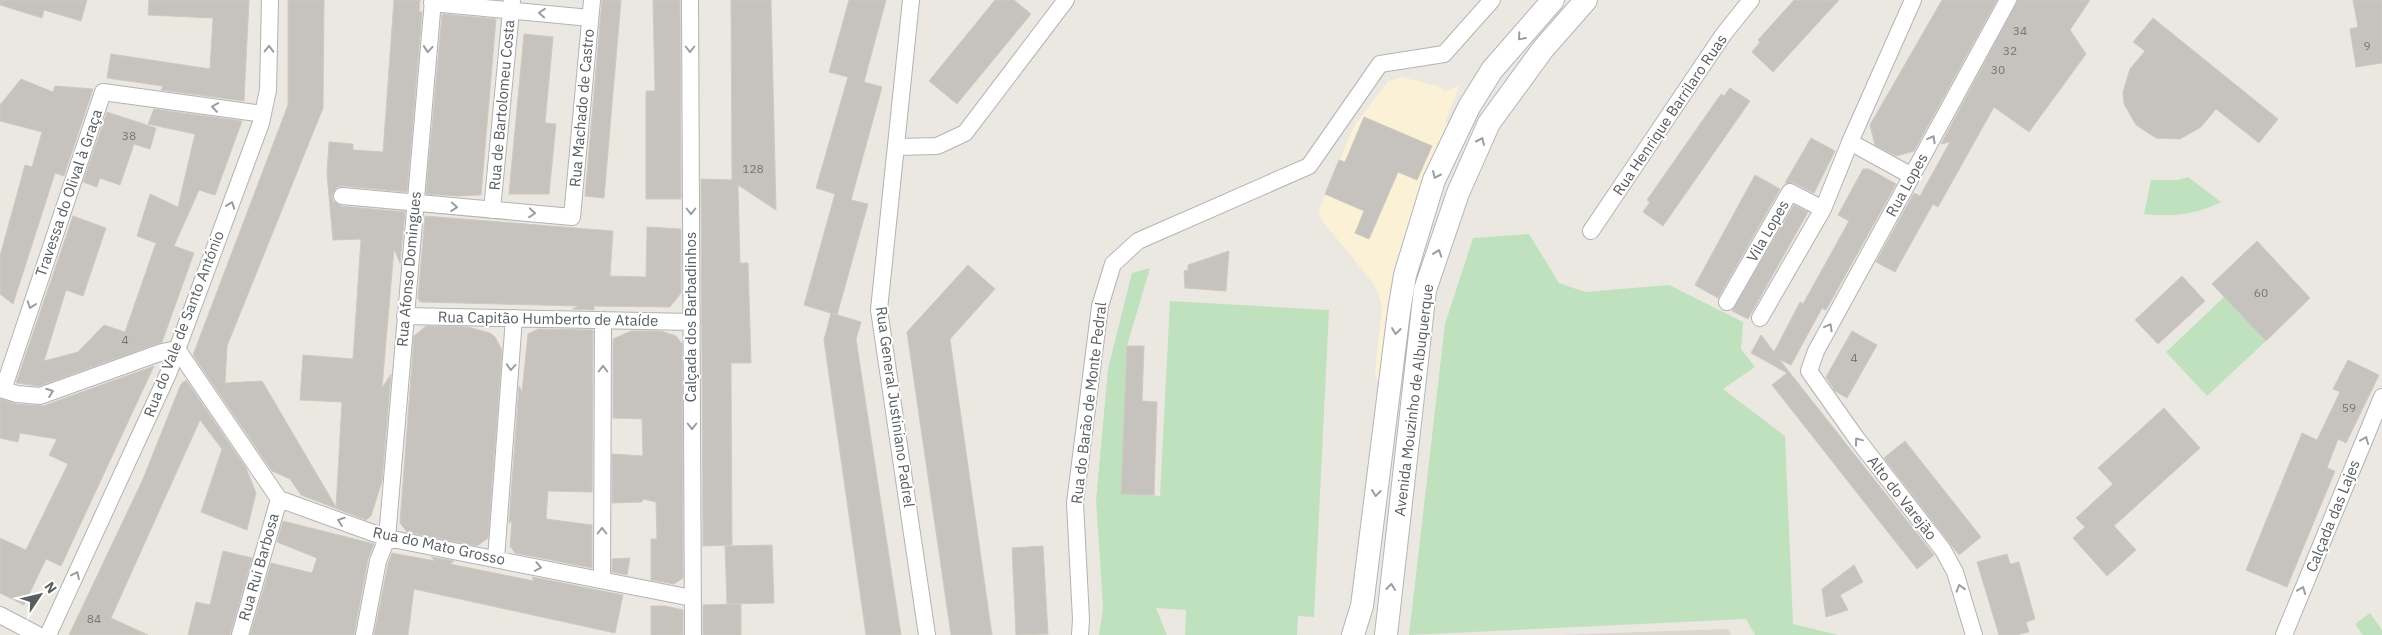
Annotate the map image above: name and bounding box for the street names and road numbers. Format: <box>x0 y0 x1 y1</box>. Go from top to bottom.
street label: Rua de Bartolomeu Costa <box>485 19 518 191</box>
street label: Rua Machado de Castro <box>565 28 598 188</box>
street label: Rua Henrique Barrilaro Ruas <box>1608 30 1731 199</box>
street label: Travessa do Olival à Graça <box>31 107 106 279</box>
street label: Rua Lopes <box>1881 150 1932 220</box>
street label: Rua Afonso Domingues <box>392 190 425 347</box>
street label: Vila Lopes <box>1742 196 1793 265</box>
street label: Rua do Vale de Santo António <box>139 228 228 420</box>
street label: Calçada dos Barbadinhos <box>681 232 700 402</box>
street label: Avenida Mouzinho de Albuquerque <box>1390 283 1437 517</box>
street label: Rua do Barão de Monte Pedral <box>1067 301 1110 505</box>
street label: Rua General Justiniano Padrel <box>872 305 919 509</box>
street label: Rua Capitão Humberto de Ataíde <box>438 307 658 330</box>
street label: Alto do Varejão <box>1864 452 1941 544</box>
street label: Calçada das Lajes <box>2301 457 2364 575</box>
street label: Rua Rui Barbosa <box>234 511 283 623</box>
street label: Rua do Mato Grosso <box>371 522 507 569</box>

